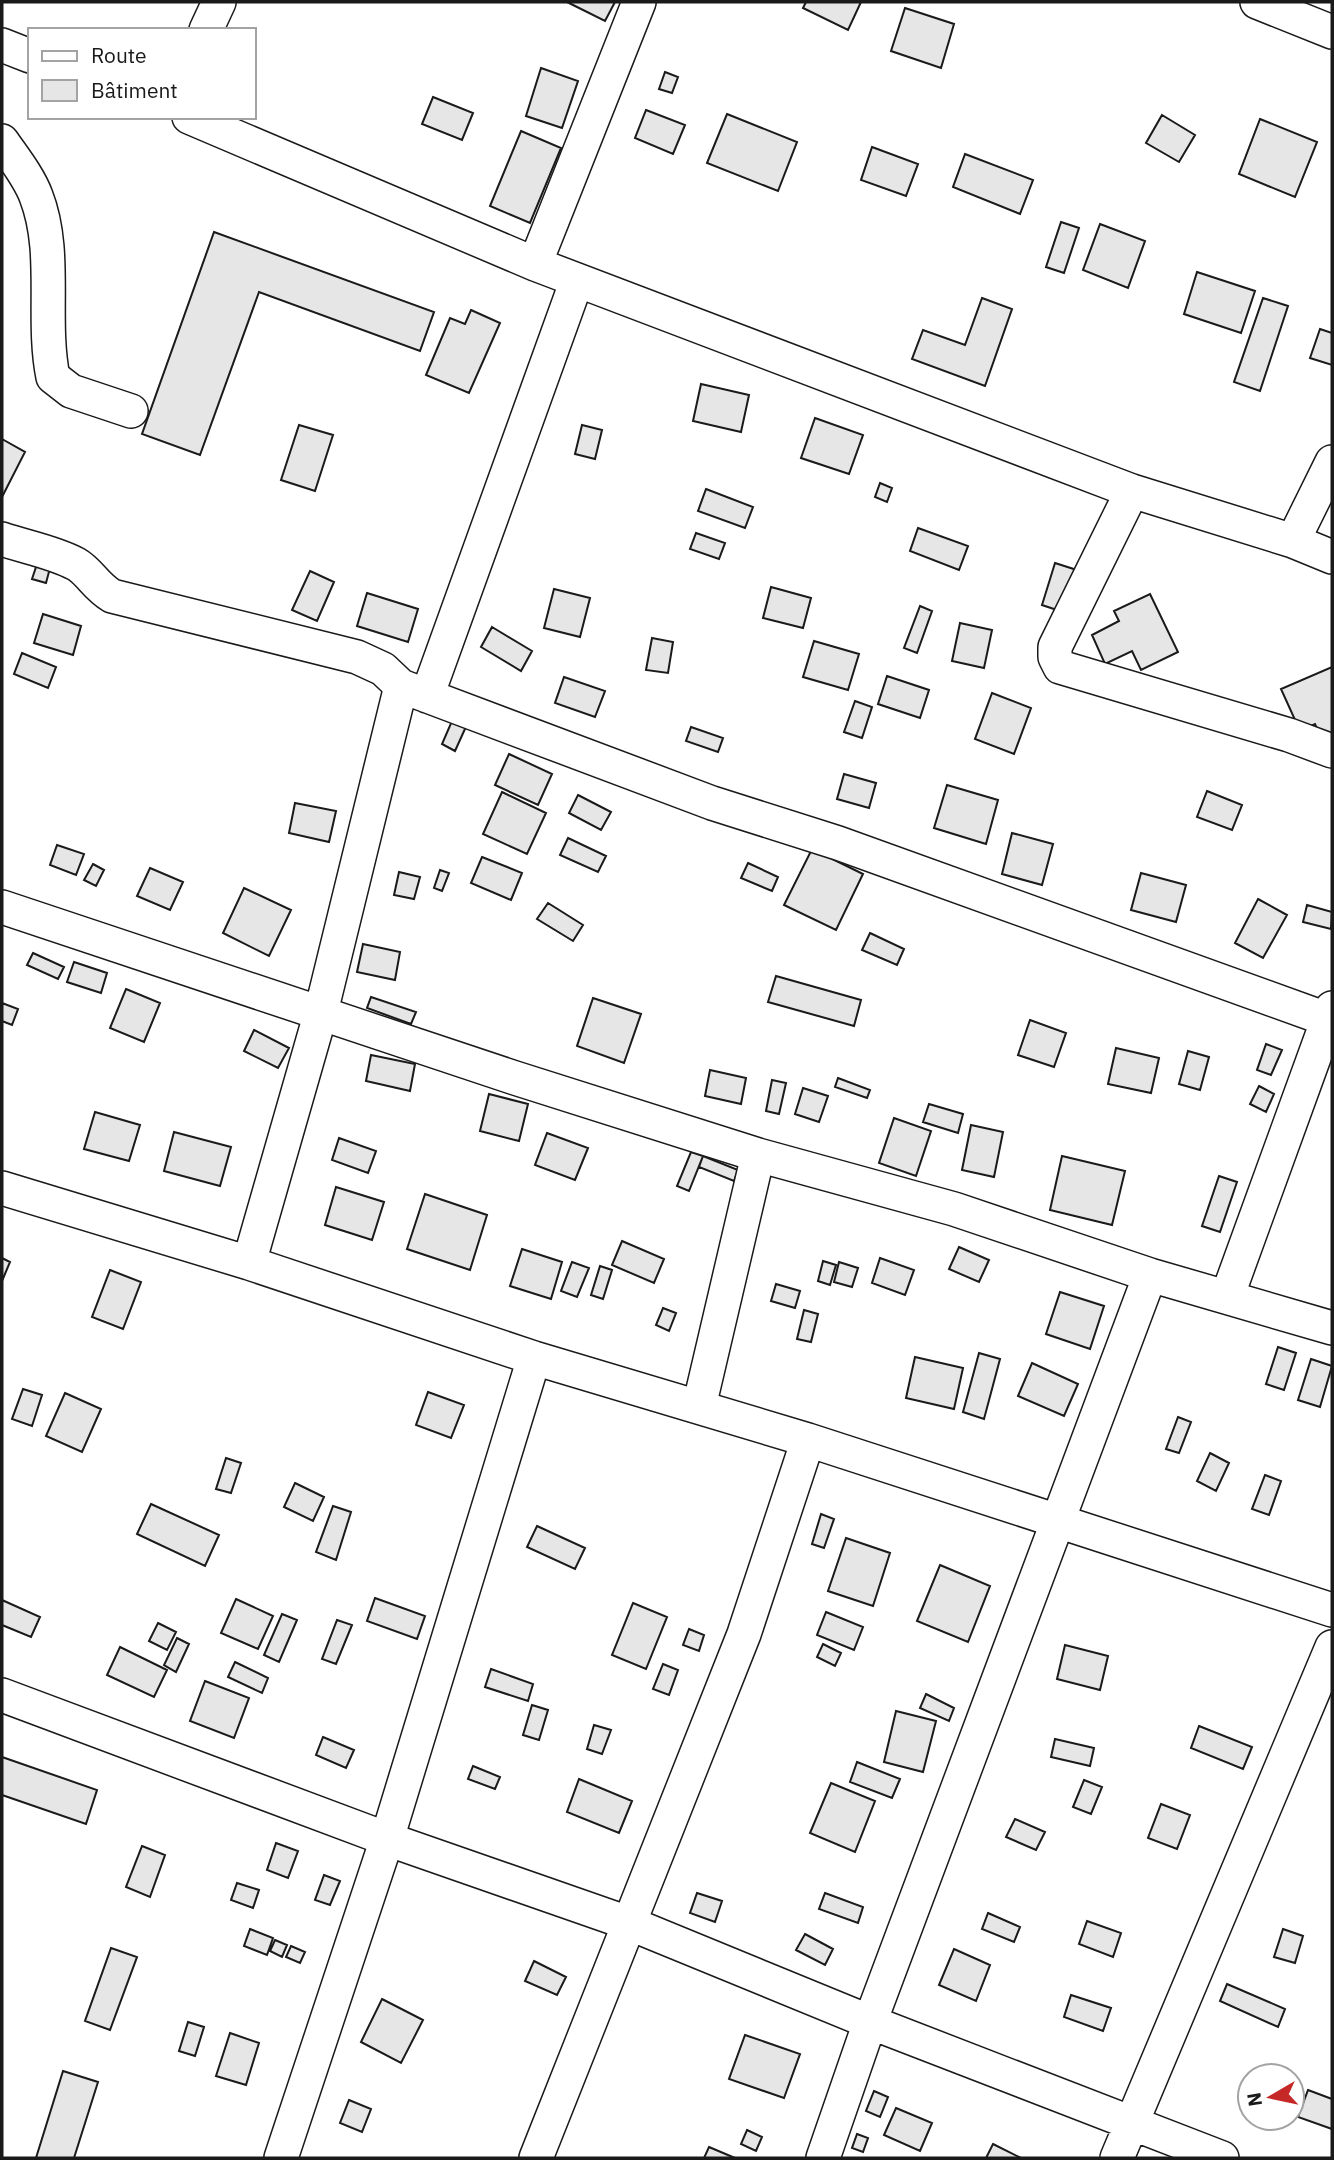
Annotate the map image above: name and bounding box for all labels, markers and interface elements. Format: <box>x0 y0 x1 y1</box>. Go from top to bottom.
legend <box>28 28 256 119</box>
text: Route <box>91 41 147 69</box>
text: Bâtiment <box>91 76 178 104</box>
north arrow <box>1236 2062 1306 2132</box>
text: N <box>1241 2091 1267 2108</box>

